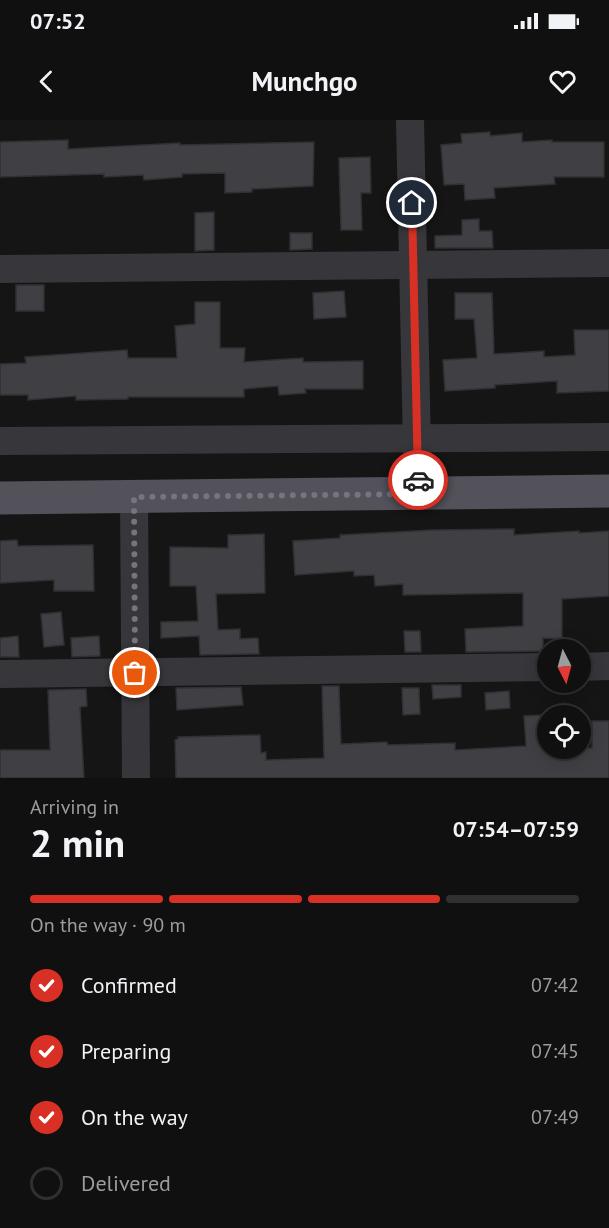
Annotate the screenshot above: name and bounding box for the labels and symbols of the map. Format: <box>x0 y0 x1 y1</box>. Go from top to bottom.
pin <box>386 177 437 228</box>
courier <box>388 450 448 510</box>
north arrow <box>537 639 591 693</box>
pin <box>109 647 160 698</box>

